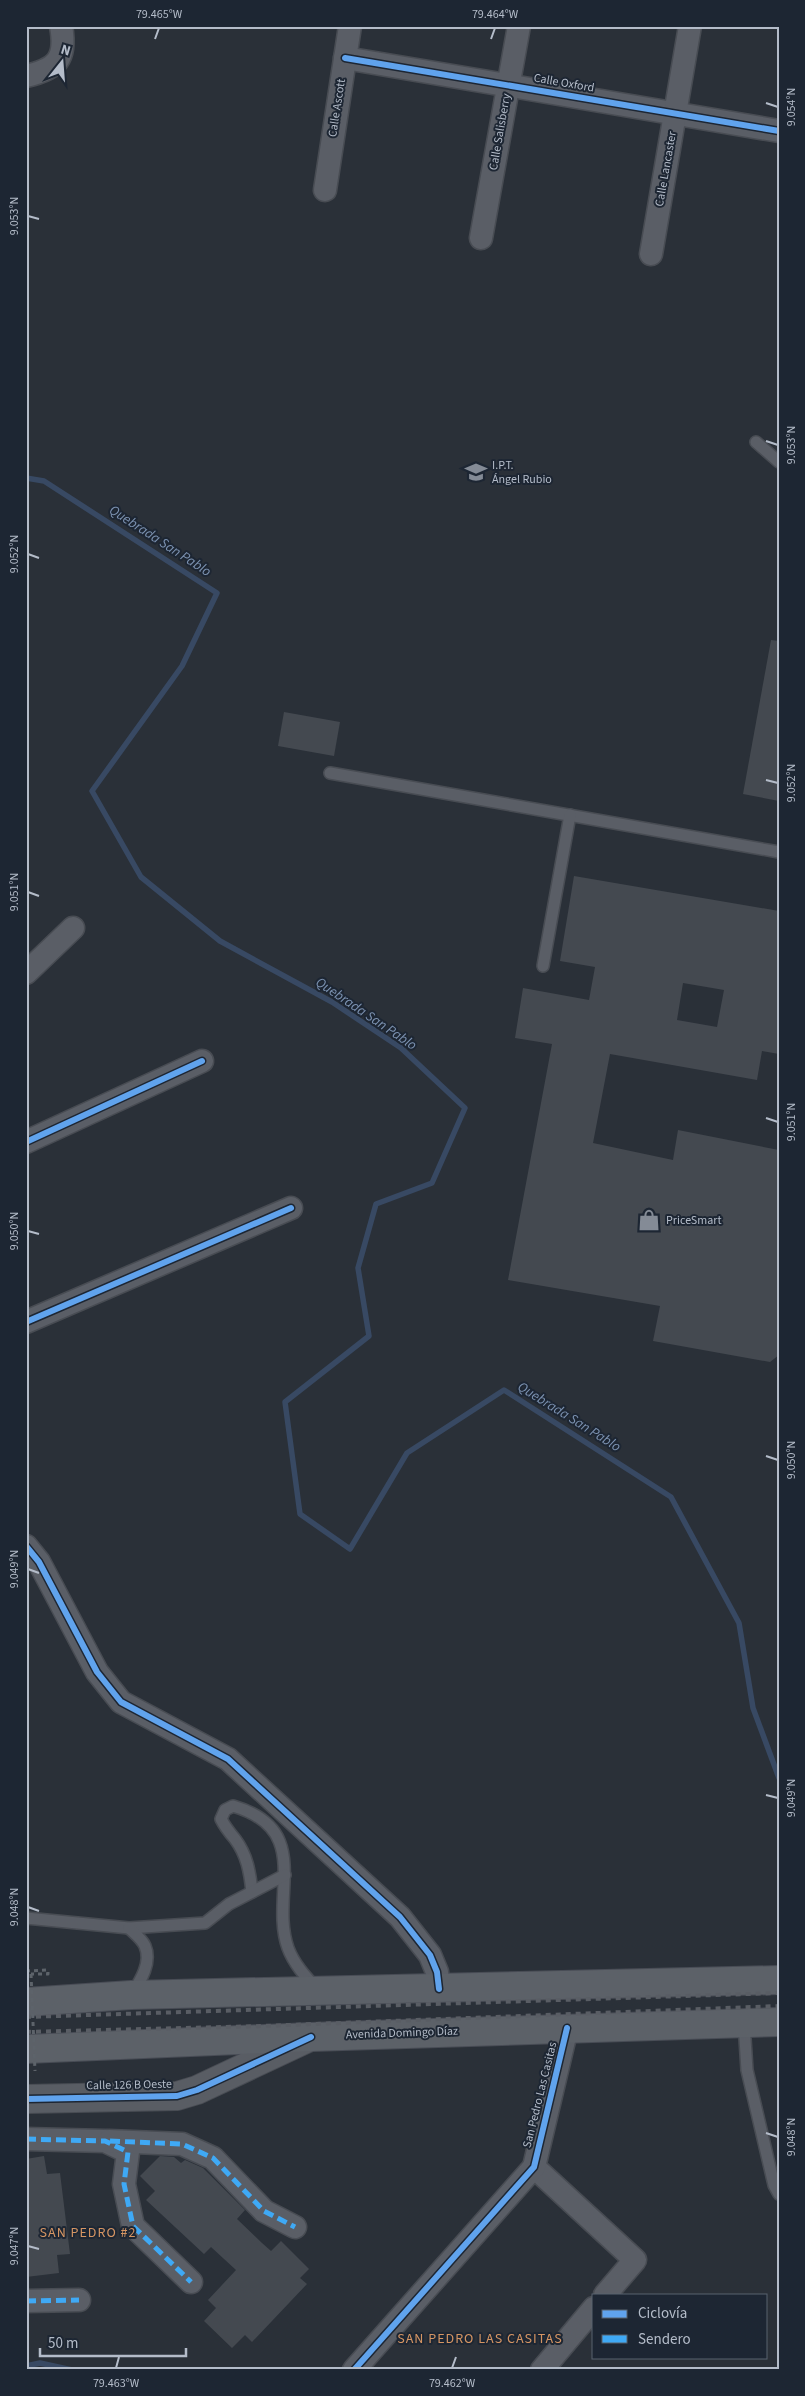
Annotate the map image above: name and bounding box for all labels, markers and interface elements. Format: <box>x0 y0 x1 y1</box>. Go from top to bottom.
text: 79.465°W <box>136 6 183 23</box>
text: 79.464°W <box>472 6 519 23</box>
north arrow <box>38 38 88 88</box>
text: N <box>58 40 73 61</box>
street label: Calle Oxford <box>532 69 596 97</box>
street label: Calle Ascott <box>324 78 350 138</box>
text: 9.054°N <box>783 88 800 126</box>
street label: Calle Salisberry <box>485 92 515 172</box>
street label: Calle Lancaster <box>651 129 681 208</box>
text: 9.053°N <box>6 197 23 235</box>
text: 9.053°N <box>783 426 800 464</box>
place label: I.P.T. Ángel Rubio <box>492 457 552 488</box>
school or university icon: I.P.T. Ángel Rubio <box>463 459 489 485</box>
water label: Quebrada San Pablo <box>105 500 215 582</box>
text: 9.052°N <box>6 535 23 573</box>
text: 9.052°N <box>783 764 800 802</box>
text: 9.051°N <box>6 873 23 911</box>
water label: Quebrada San Pablo <box>311 973 421 1055</box>
text: 9.051°N <box>783 1103 800 1141</box>
shop icon: PriceSmart <box>636 1207 662 1233</box>
text: 9.050°N <box>6 1212 23 1250</box>
place label: PriceSmart <box>666 1212 721 1229</box>
water label: Quebrada San Pablo <box>514 1377 624 1457</box>
text: 9.050°N <box>783 1441 800 1479</box>
text: 9.049°N <box>6 1550 23 1588</box>
text: 9.049°N <box>783 1779 800 1817</box>
text: 9.048°N <box>6 1888 23 1926</box>
street label: Avenida Domingo Díaz <box>346 2023 458 2043</box>
street label: San Pedro Las Casitas <box>519 2040 561 2150</box>
street label: Calle 126 B Oeste <box>86 2076 172 2094</box>
text: 9.048°N <box>783 2118 800 2156</box>
district label: SAN PEDRO #2 <box>40 2223 136 2243</box>
text: 9.047°N <box>6 2227 23 2265</box>
legend <box>592 2294 768 2358</box>
text: Ciclovía <box>638 2303 687 2324</box>
scale bar <box>40 2326 186 2358</box>
district label: SAN PEDRO LAS CASITAS <box>397 2329 563 2349</box>
text: Sendero <box>638 2329 691 2350</box>
text: 50 m <box>48 2333 78 2354</box>
text: 79.463°W <box>93 2375 140 2392</box>
text: 79.462°W <box>429 2375 476 2392</box>

